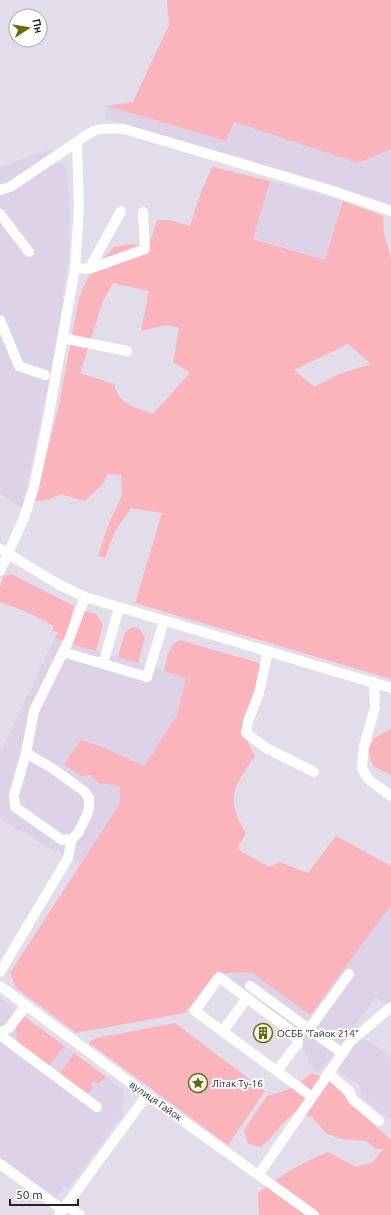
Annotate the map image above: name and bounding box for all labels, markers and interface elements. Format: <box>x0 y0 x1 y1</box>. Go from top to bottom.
north arrow <box>8 8 48 48</box>
text: Пн <box>30 18 45 34</box>
building icon: ОСББ "Гайок 214" <box>252 1022 274 1044</box>
place label: ОСББ "Гайок 214" <box>277 1028 359 1039</box>
place icon: Літак Ту-16 <box>187 1072 209 1094</box>
place label: Літак Ту-16 <box>212 1078 263 1089</box>
street label: вулиця Гайок <box>128 1079 184 1123</box>
scale bar <box>10 1181 78 1207</box>
text: 50 m <box>16 1188 43 1201</box>

